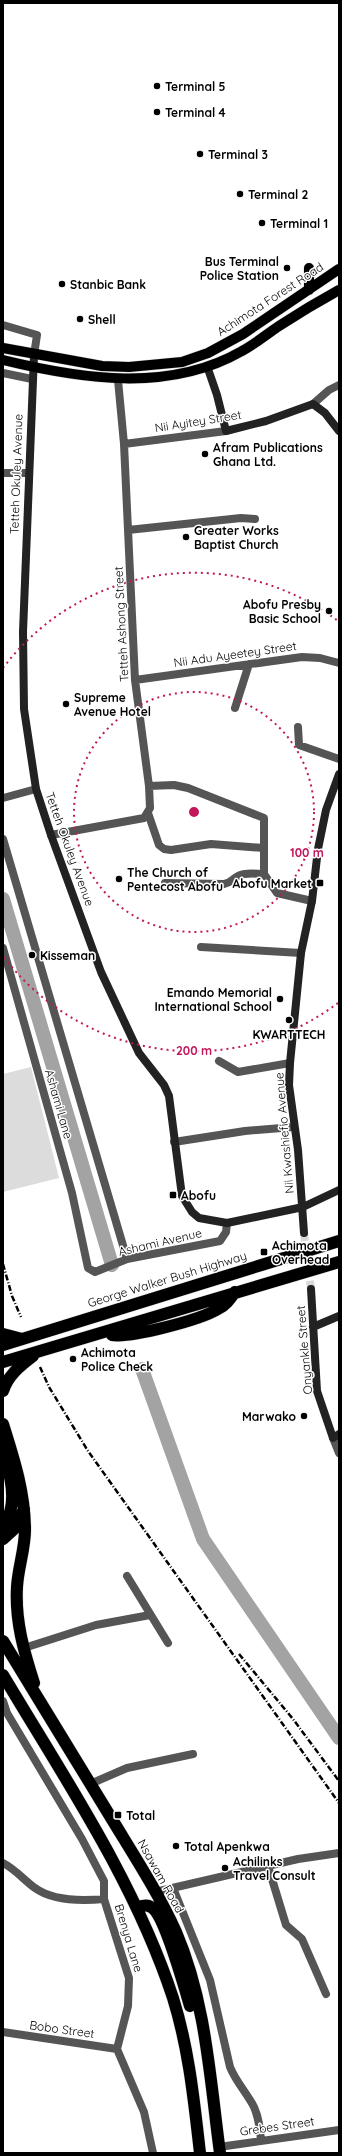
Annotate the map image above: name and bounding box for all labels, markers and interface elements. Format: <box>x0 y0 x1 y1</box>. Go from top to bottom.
place label: Terminal 5 <box>165 79 226 94</box>
marker: Terminal 5 <box>152 81 162 91</box>
place label: Terminal 4 <box>165 105 226 120</box>
marker: Terminal 4 <box>152 107 162 117</box>
place label: Terminal 3 <box>208 147 268 162</box>
marker: Terminal 3 <box>195 149 205 159</box>
place label: Terminal 2 <box>248 187 309 202</box>
marker: Terminal 2 <box>235 189 245 199</box>
place label: Terminal 1 <box>270 216 328 231</box>
marker: Terminal 1 <box>257 218 267 228</box>
place label: Bus Terminal Police Station <box>200 254 279 283</box>
street label: Achimota Forest Road <box>214 259 326 339</box>
marker: Bus Terminal Police Station <box>282 263 292 273</box>
place label: Stanbic Bank <box>70 277 146 292</box>
marker: Stanbic Bank <box>57 279 67 289</box>
place label: Shell <box>88 312 116 327</box>
marker: Shell <box>75 314 85 324</box>
street label: Nii Ayitey Street <box>154 407 242 435</box>
street label: Tetteh Okuley Avenue <box>6 413 26 534</box>
place label: Afram Publications Ghana Ltd. <box>213 440 323 469</box>
marker: Afram Publications Ghana Ltd. <box>200 449 210 459</box>
place label: Greater Works Baptist Church <box>194 523 279 552</box>
marker: Greater Works Baptist Church <box>181 532 191 542</box>
street label: Tetteh Ashong Street <box>110 566 132 682</box>
place label: Abofu Presby Basic School <box>243 597 321 626</box>
marker: Abofu Presby Basic School <box>324 606 334 616</box>
street label: Nii Adu Ayeetey Street <box>173 638 297 670</box>
place label: Supreme Avenue Hotel <box>74 690 151 719</box>
marker: Supreme Avenue Hotel <box>61 699 71 709</box>
street label: Tetteh Okuley Avenue <box>42 790 98 908</box>
centre of rings <box>187 805 201 819</box>
text: 100 m <box>290 845 324 860</box>
place label: The Church of Pentecost Abofu <box>127 865 223 894</box>
marker: The Church of Pentecost Abofu <box>114 874 124 884</box>
place label: Abofu Market <box>233 876 312 891</box>
marker: Abofu Market <box>315 878 325 888</box>
place label: Kisseman <box>40 948 95 963</box>
marker: Kisseman <box>27 950 37 960</box>
place label: Emando Memorial International School <box>155 985 272 1014</box>
marker: Emando Memorial International School <box>275 994 285 1004</box>
marker: KWARTTECH <box>284 1015 294 1025</box>
place label: KWARTTECH <box>253 1027 326 1042</box>
text: 200 m <box>176 1043 212 1058</box>
street label: Ashami Lane <box>42 1068 76 1141</box>
street label: Nii Kwashiefio Avenue <box>271 1072 297 1194</box>
place label: Abofu <box>181 1188 216 1203</box>
marker: Abofu <box>168 1190 178 1200</box>
street label: Ashami Avenue <box>117 1225 203 1259</box>
place label: Achimota Overhead <box>272 1238 329 1267</box>
marker: Achimota Overhead <box>259 1247 269 1257</box>
street label: George Walker Bush Highway <box>86 1248 248 1310</box>
street label: Onyankle Street <box>293 1305 315 1395</box>
place label: Achimota Police Check <box>81 1345 153 1374</box>
marker: Achimota Police Check <box>68 1354 78 1364</box>
place label: Marwako <box>242 1409 297 1424</box>
marker: Marwako <box>299 1411 309 1421</box>
place label: Total <box>126 1808 155 1823</box>
marker: Total <box>113 1810 123 1820</box>
street label: Nsawam Road <box>135 1837 187 1915</box>
place label: Total Apenkwa <box>184 1839 270 1854</box>
marker: Total Apenkwa <box>171 1841 181 1851</box>
place label: Achilinks Travel Consult <box>233 1854 316 1883</box>
marker: Achilinks Travel Consult <box>220 1863 230 1873</box>
street label: Brenya Lane <box>112 1902 147 1974</box>
street label: Bobo Street <box>28 2017 96 2041</box>
street label: Grebes Street <box>239 2113 315 2139</box>

